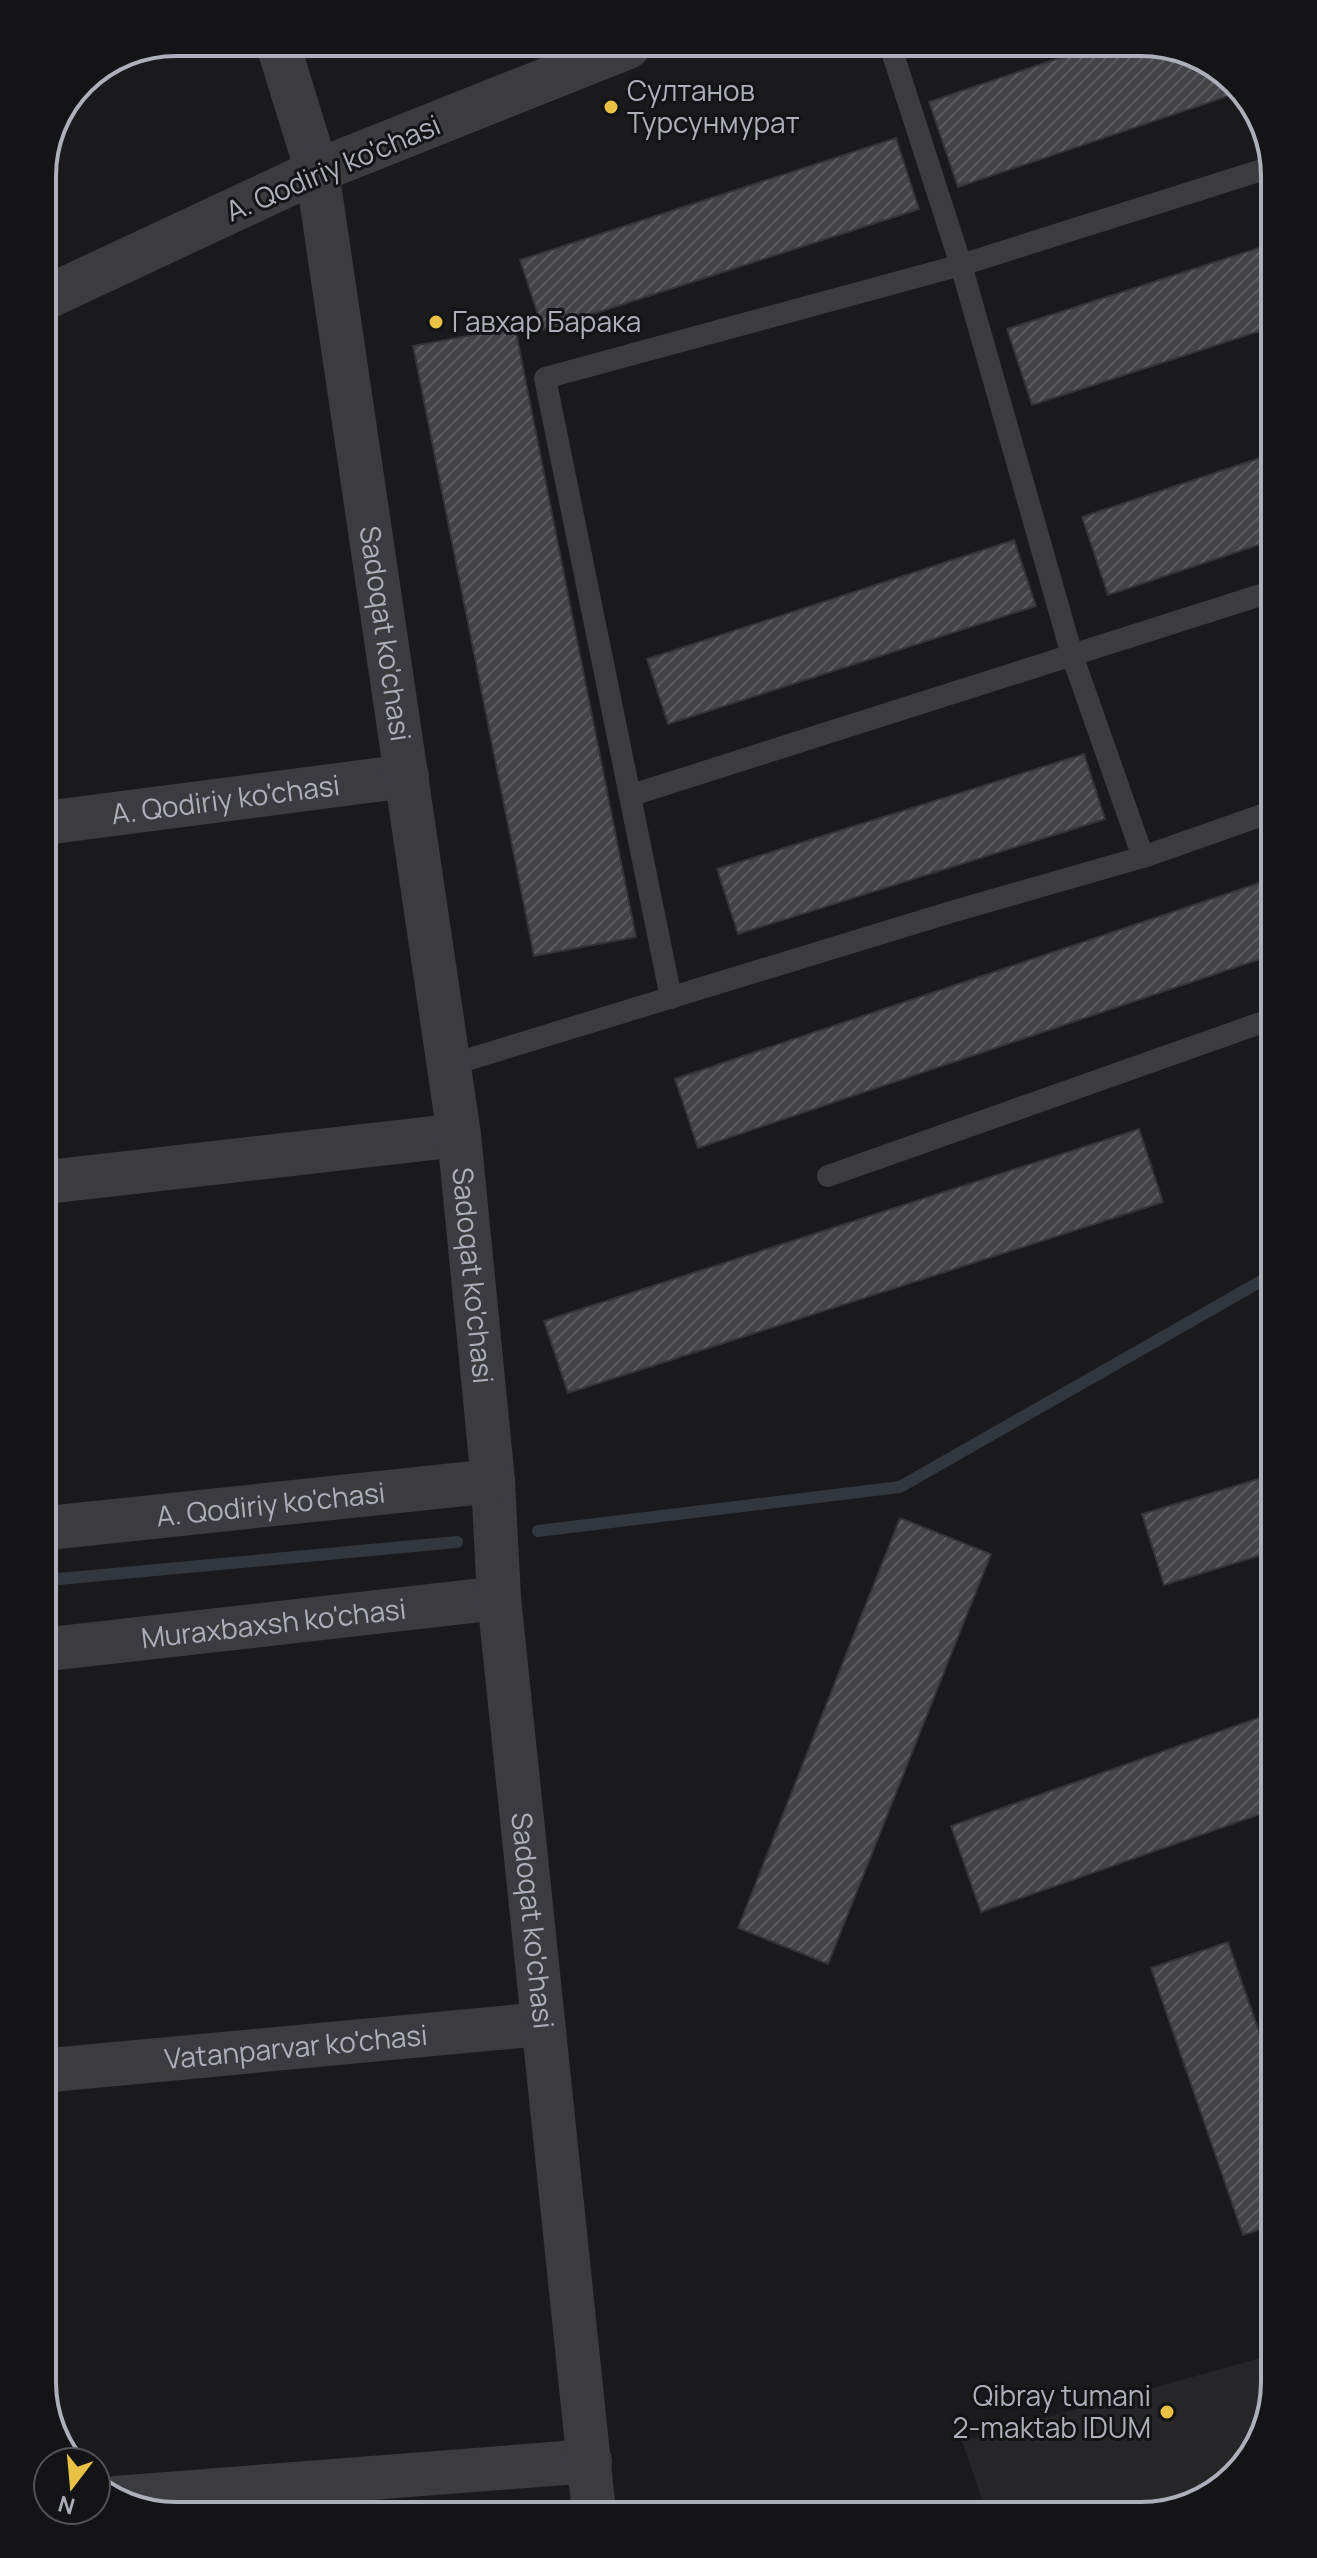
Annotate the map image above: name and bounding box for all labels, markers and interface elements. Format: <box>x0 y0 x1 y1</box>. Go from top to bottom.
place label: Султанов Турсунмурат <box>627 71 800 141</box>
marker: Султанов Турсунмурат <box>602 98 620 116</box>
street label: A. Qodiriy ko'chasi <box>219 105 446 229</box>
place label: Гавхар Барака <box>452 302 641 340</box>
marker: Гавхар Барака <box>427 313 445 331</box>
street label: Sadoqat ko'chasi <box>351 523 421 744</box>
street label: A. Qodiriy ko'chasi <box>109 765 342 832</box>
street label: Sadoqat ko'chasi <box>444 1165 503 1385</box>
street label: A. Qodiriy ko'chasi <box>154 1473 387 1534</box>
street label: Muraxbaxsh ko'chasi <box>139 1589 408 1656</box>
street label: Sadoqat ko'chasi <box>503 1810 564 2031</box>
street label: Vatanparvar ko'chasi <box>163 2015 429 2077</box>
place label: Qibray tumani 2-maktab IDUM <box>953 2376 1151 2446</box>
marker: Qibray tumani 2-maktab IDUM <box>1158 2403 1176 2421</box>
north arrow <box>32 2446 112 2526</box>
text: N <box>55 2489 78 2522</box>

